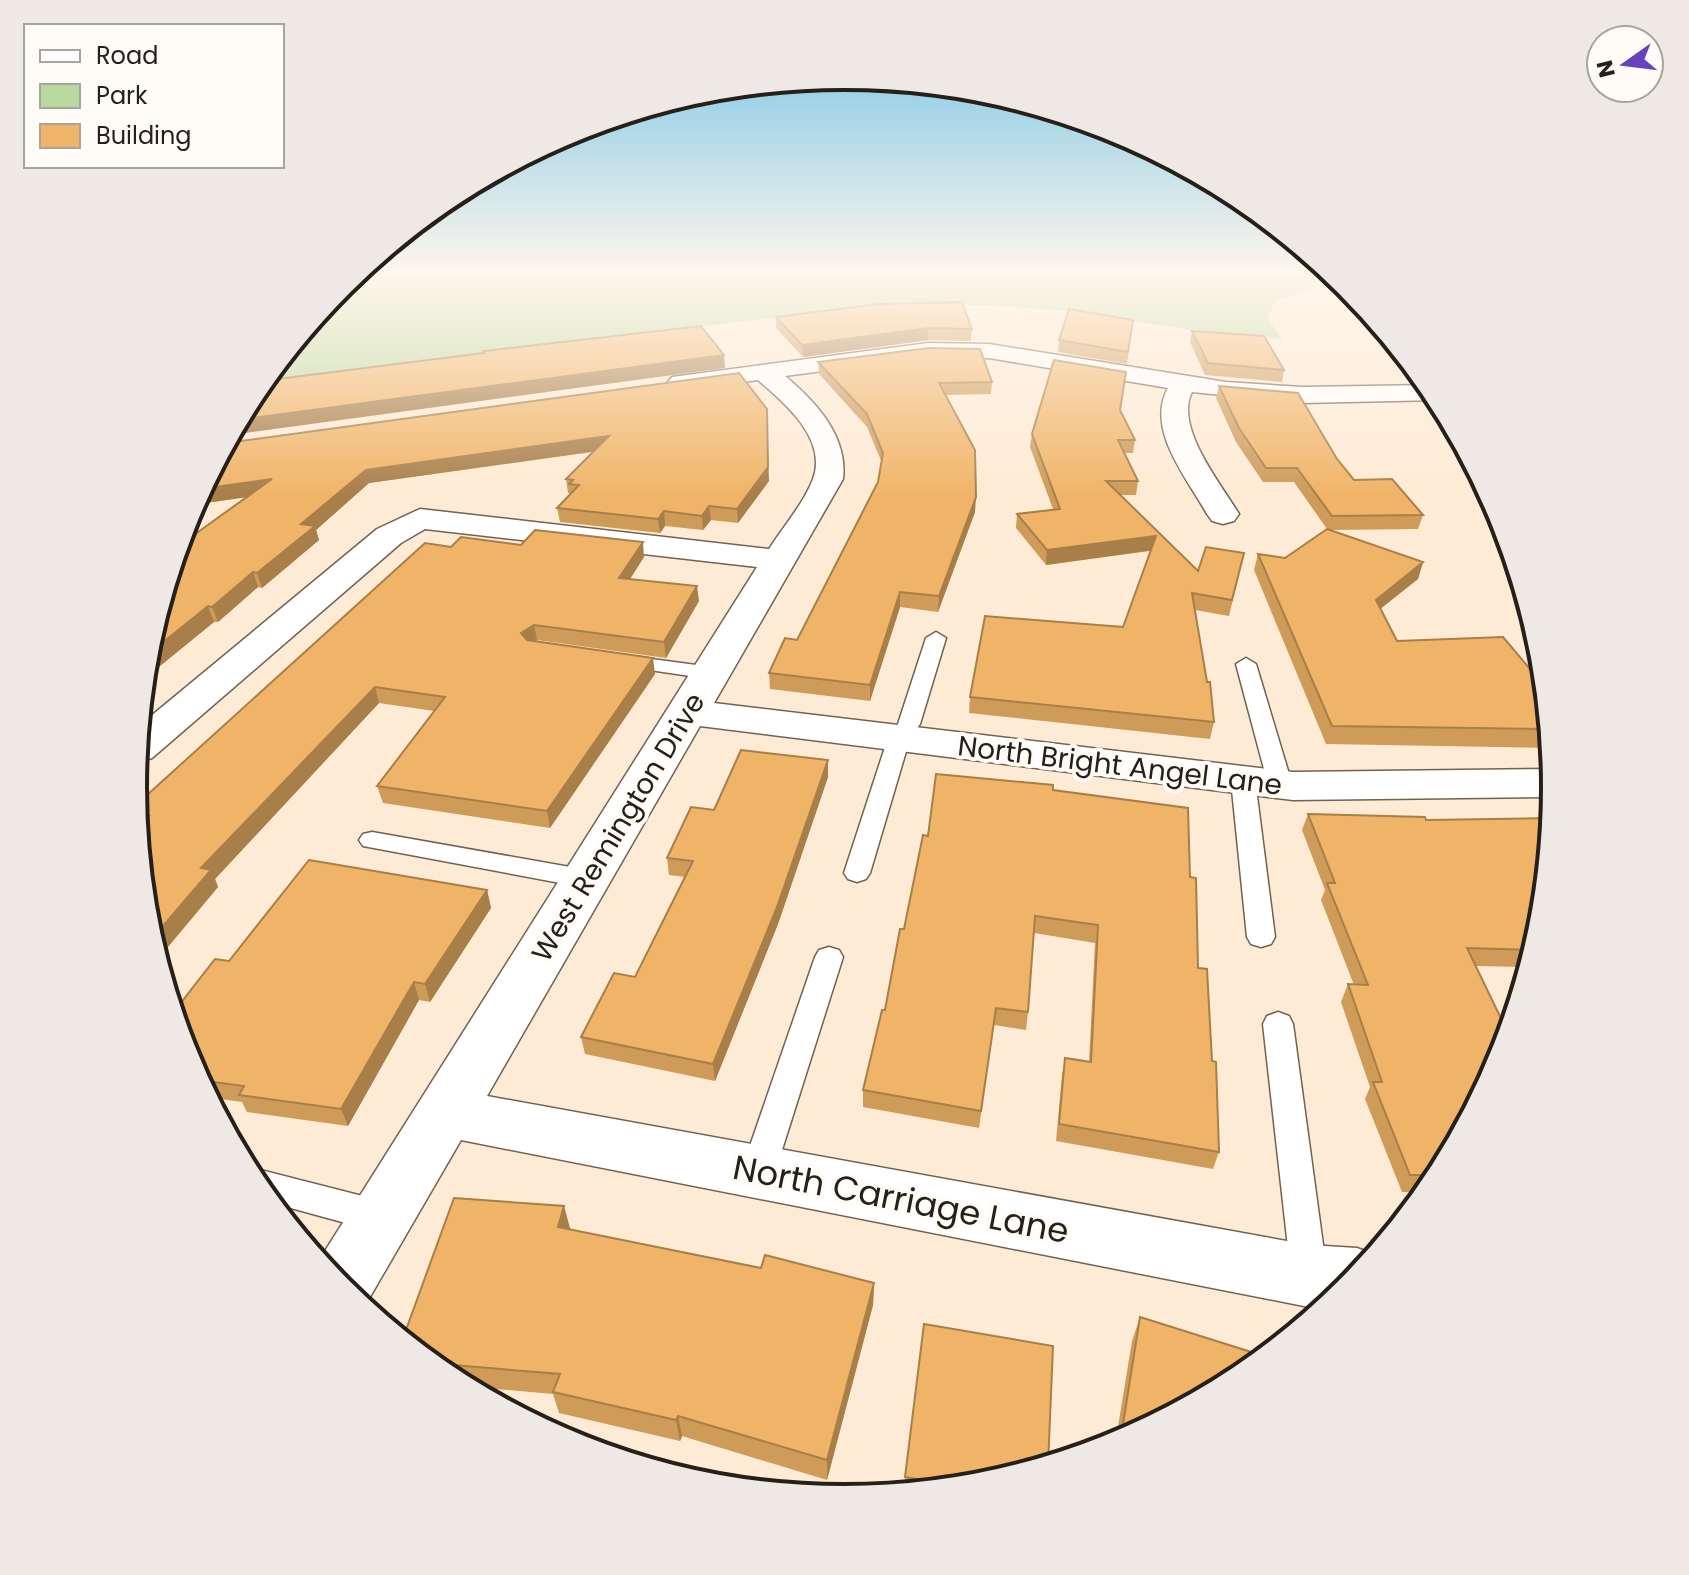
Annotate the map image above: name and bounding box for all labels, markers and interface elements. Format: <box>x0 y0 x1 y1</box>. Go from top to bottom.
legend <box>24 24 284 168</box>
north arrow <box>1585 24 1665 104</box>
text: Road <box>96 39 158 72</box>
text: N <box>1589 57 1623 80</box>
text: Park <box>96 79 148 112</box>
text: Building <box>96 119 192 152</box>
street label: West Remington Drive <box>522 685 714 969</box>
street label: North Bright Angel Lane <box>956 726 1284 805</box>
street label: North Carriage Lane <box>729 1143 1073 1255</box>

